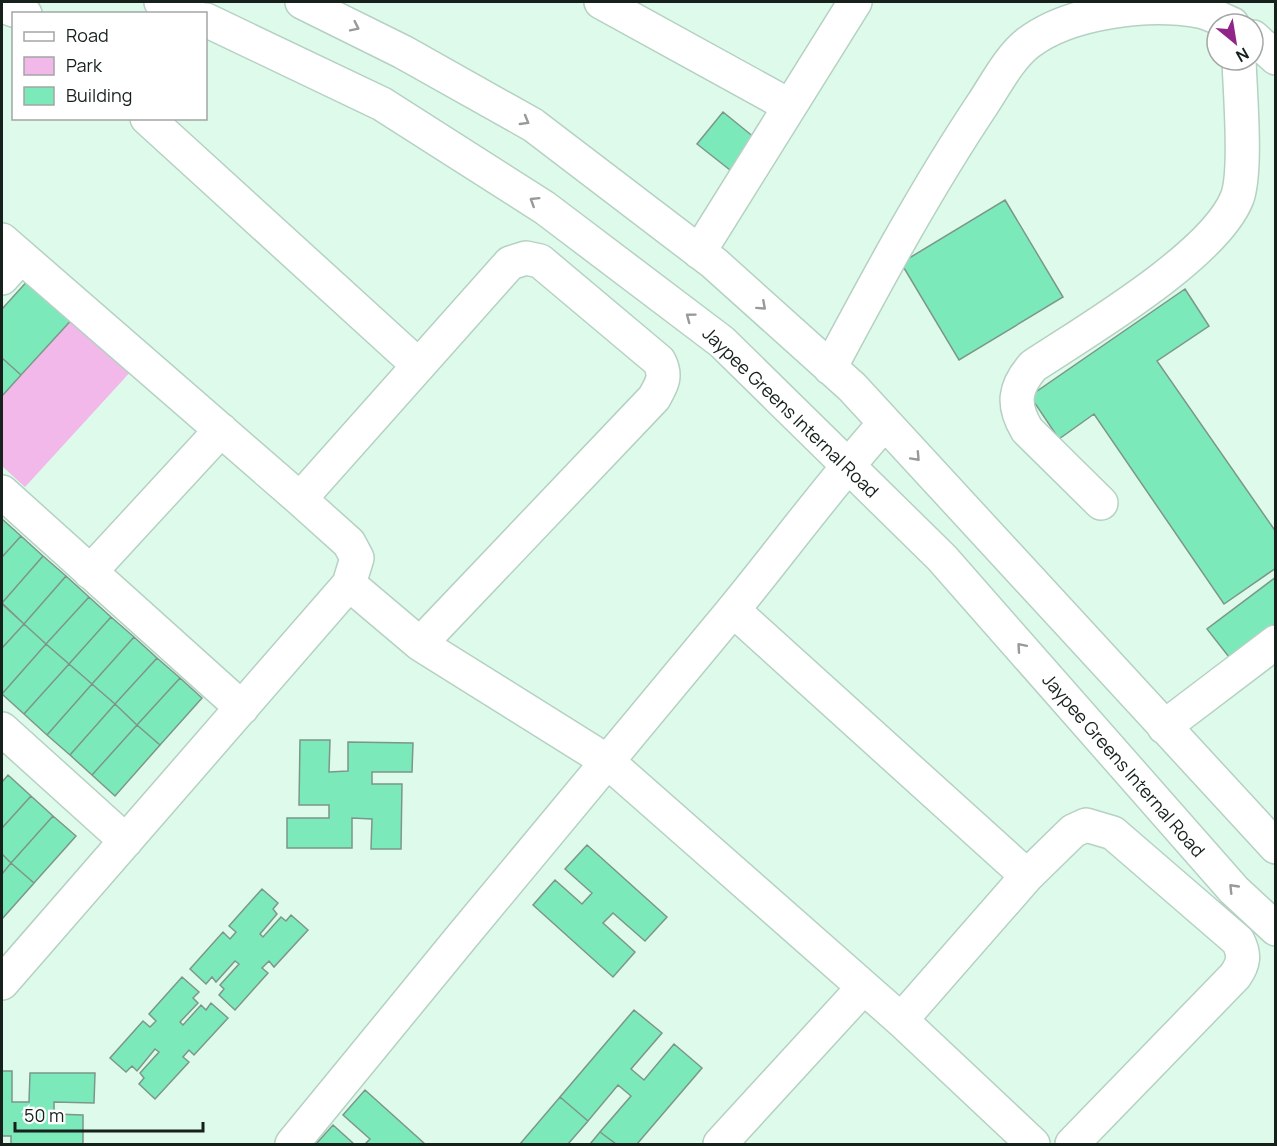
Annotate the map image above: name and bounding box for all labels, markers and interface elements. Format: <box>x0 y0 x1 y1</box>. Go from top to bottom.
legend <box>12 12 207 120</box>
north arrow <box>1205 12 1265 72</box>
one-way arrow <box>348 20 359 32</box>
text: Road <box>66 23 109 47</box>
text: N <box>1232 43 1253 67</box>
text: Park <box>66 53 103 77</box>
text: Building <box>66 83 132 107</box>
one-way arrow <box>519 114 530 126</box>
one-way arrow <box>529 197 540 208</box>
one-way arrow <box>755 299 765 310</box>
one-way arrow <box>686 314 697 325</box>
street label: Jaypee Greens Internal Road <box>698 321 884 503</box>
one-way arrow <box>909 450 920 461</box>
one-way arrow <box>1017 644 1028 654</box>
street label: Jaypee Greens Internal Road <box>1038 668 1210 862</box>
one-way arrow <box>1229 885 1240 895</box>
scale bar <box>15 1095 202 1133</box>
text: 50 m <box>24 1103 64 1127</box>

